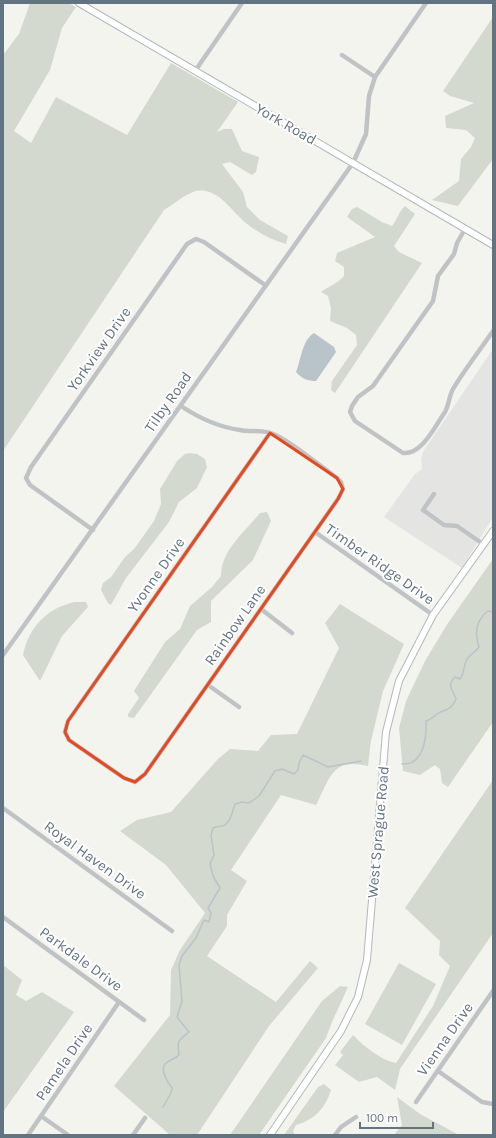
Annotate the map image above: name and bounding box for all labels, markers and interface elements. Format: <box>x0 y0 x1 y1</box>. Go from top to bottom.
street label: York Road <box>252 99 320 149</box>
street label: Yorkview Drive <box>63 303 135 395</box>
street label: Tilby Road <box>141 368 195 436</box>
street label: Timber Ridge Drive <box>322 520 438 608</box>
street label: Yvonne Drive <box>123 534 189 616</box>
street label: Rainbow Lane <box>201 581 269 669</box>
street label: West Sprague Road <box>363 765 393 899</box>
street label: Royal Haven Drive <box>41 817 149 903</box>
street label: Parkdale Drive <box>36 923 126 995</box>
street label: Vienna Drive <box>413 999 477 1079</box>
street label: Pamela Drive <box>32 1020 96 1104</box>
scale bar <box>360 1104 433 1130</box>
text: 100 m <box>366 1111 398 1125</box>

